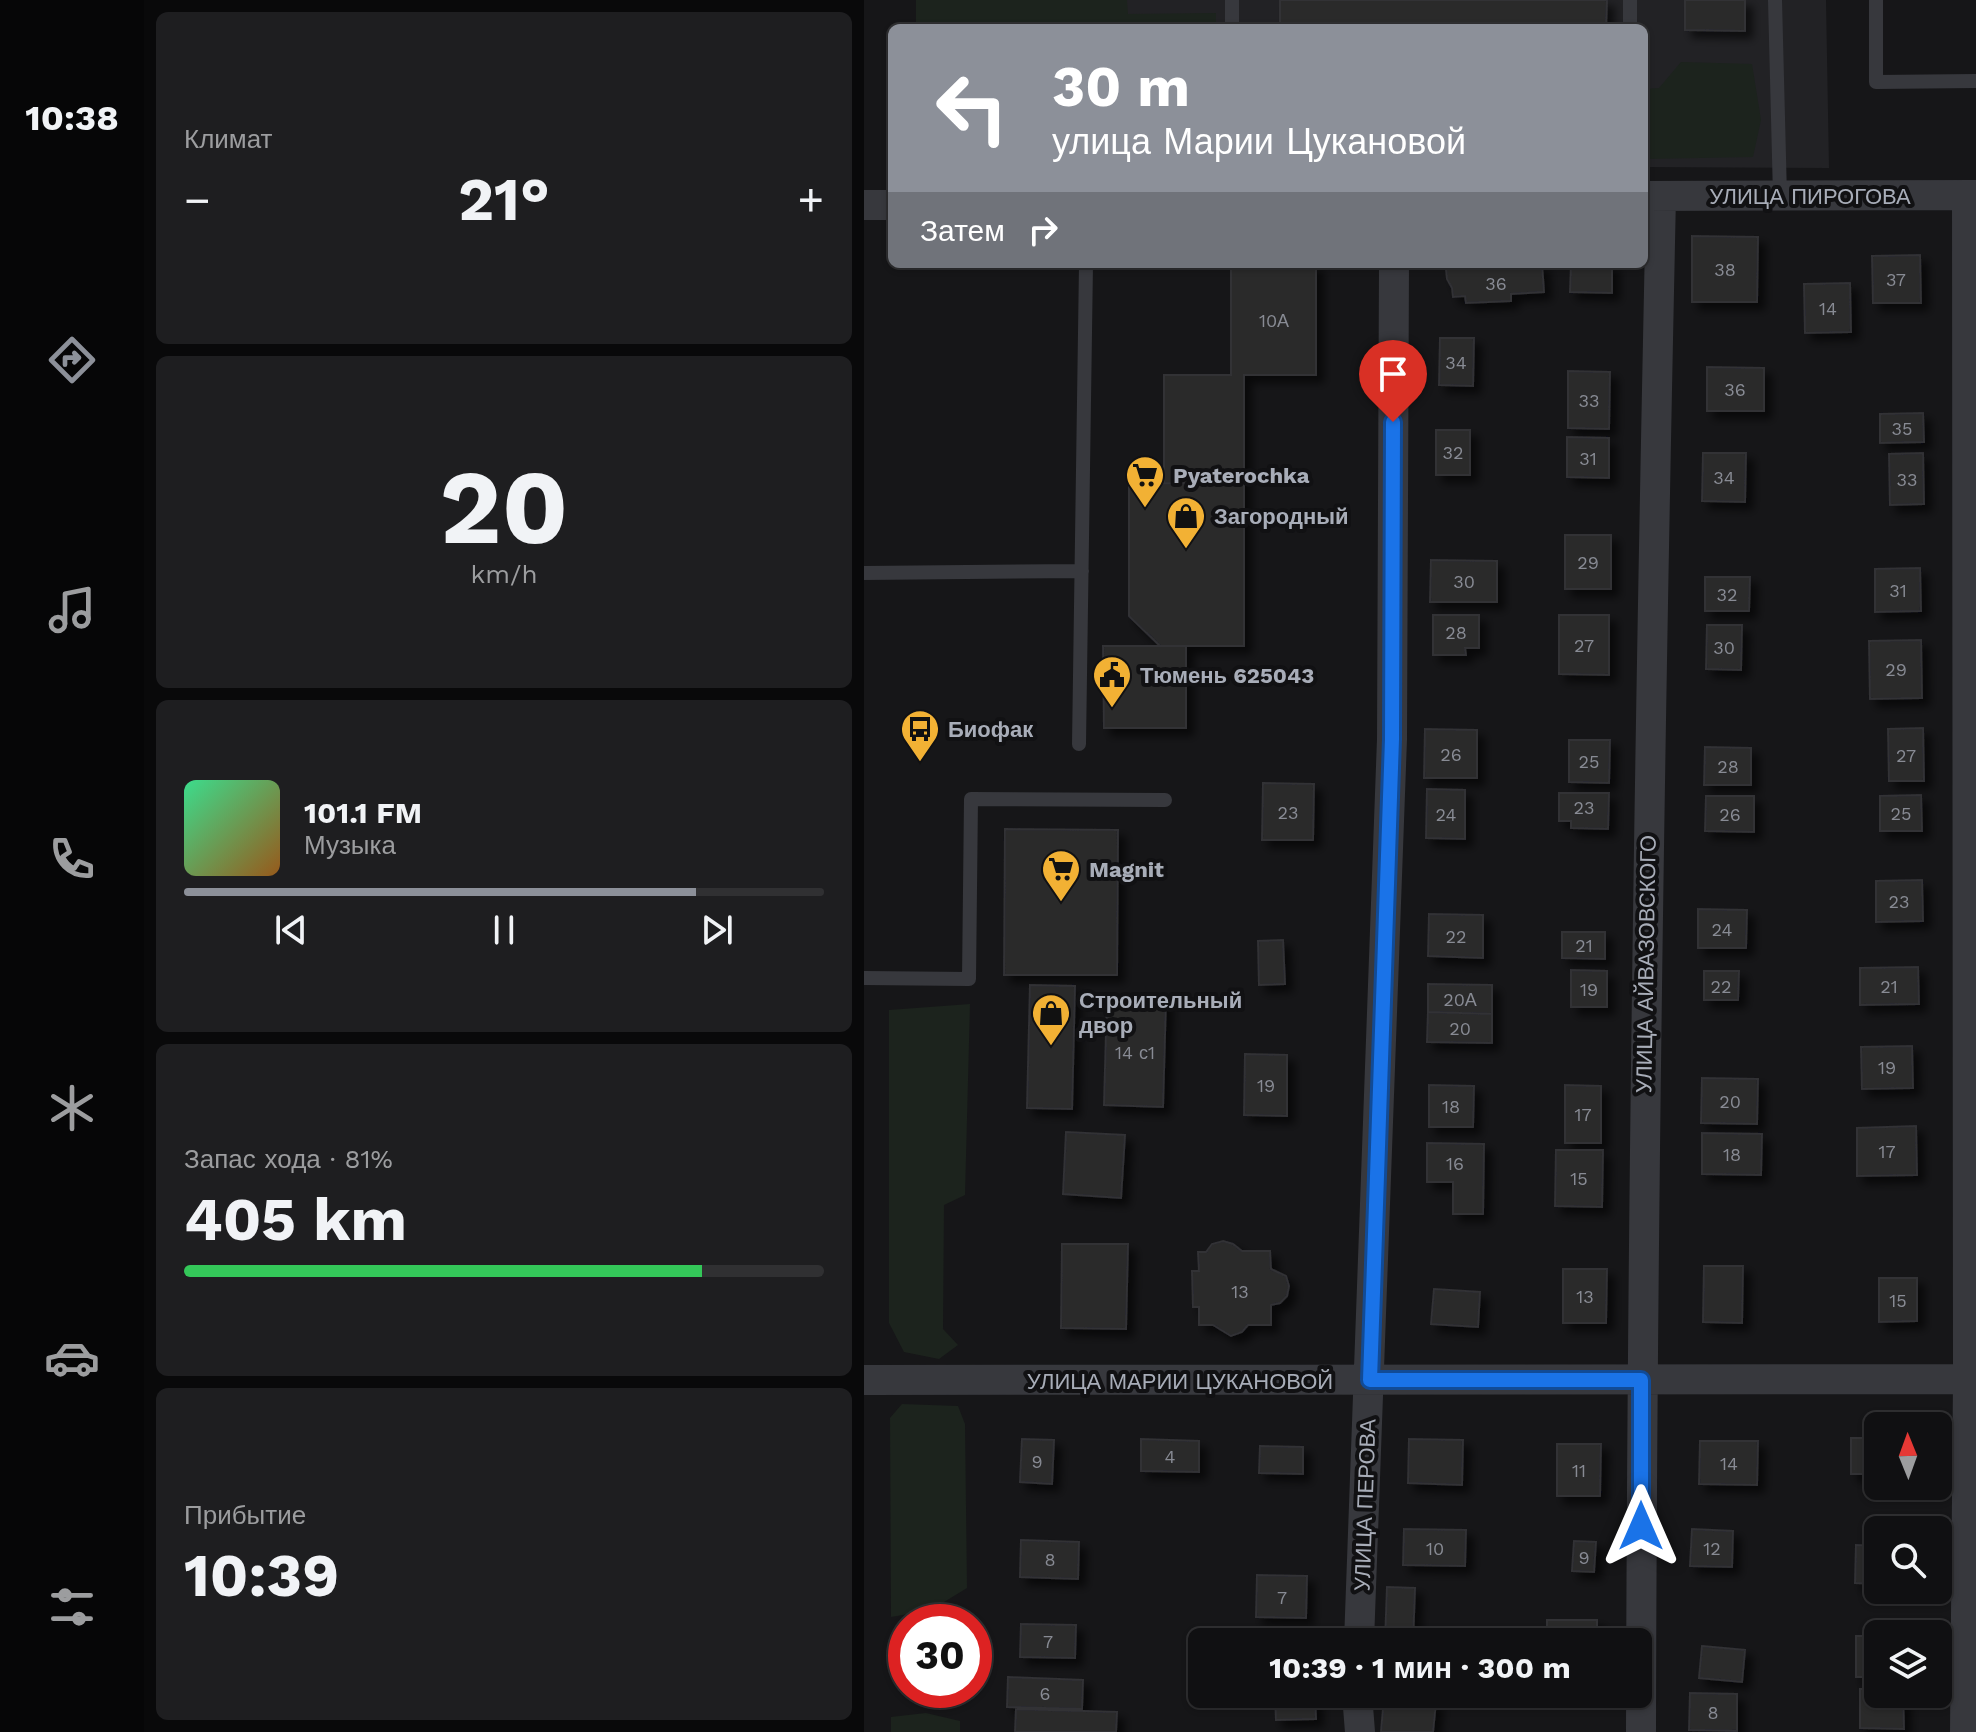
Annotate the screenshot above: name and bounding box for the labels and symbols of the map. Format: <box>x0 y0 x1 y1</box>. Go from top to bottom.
street label: УЛИЦА ПИРОГОВА <box>1709 184 1911 209</box>
house number: 38 <box>1714 259 1736 280</box>
house number: 37 <box>1886 269 1906 290</box>
house number: 36 <box>1485 273 1507 294</box>
house number: 14 <box>1819 298 1837 319</box>
house number: 10А <box>1259 310 1289 331</box>
pin <box>1359 340 1427 422</box>
house number: 34 <box>1445 352 1467 373</box>
house number: 36 <box>1724 379 1746 400</box>
house number: 33 <box>1579 390 1600 411</box>
house number: 35 <box>1892 418 1912 439</box>
house number: 32 <box>1443 442 1464 463</box>
house number: 31 <box>1579 448 1597 469</box>
supermarket icon: Pyaterochka <box>1124 454 1166 509</box>
place label: Pyaterochka <box>1173 463 1310 488</box>
house number: 34 <box>1713 467 1735 488</box>
house number: 33 <box>1897 469 1918 490</box>
shop icon: Загородный <box>1165 495 1207 550</box>
place label: Загородный <box>1214 504 1348 529</box>
house number: 29 <box>1577 552 1599 573</box>
house number: 30 <box>1453 571 1475 592</box>
house number: 31 <box>1889 580 1907 601</box>
house number: 32 <box>1717 584 1738 605</box>
house number: 28 <box>1445 622 1467 643</box>
house number: 27 <box>1574 635 1594 656</box>
house number: 30 <box>1713 637 1735 658</box>
public building icon: Тюмень 625043 <box>1091 654 1133 709</box>
house number: 29 <box>1885 659 1907 680</box>
place label: Тюмень 625043 <box>1140 663 1314 688</box>
bus stop icon: Биофак <box>899 708 941 763</box>
place label: Биофак <box>948 717 1034 742</box>
house number: 26 <box>1440 744 1462 765</box>
house number: 27 <box>1896 745 1916 766</box>
house number: 25 <box>1579 751 1599 772</box>
house number: 28 <box>1717 756 1739 777</box>
house number: 23 <box>1574 797 1595 818</box>
house number: 23 <box>1278 802 1299 823</box>
house number: 25 <box>1891 803 1911 824</box>
house number: 24 <box>1436 804 1456 825</box>
house number: 26 <box>1719 804 1741 825</box>
street label: УЛИЦА АЙВАЗОВСКОГО <box>1631 835 1661 1093</box>
supermarket icon: Magnit <box>1040 848 1082 903</box>
place label: Magnit <box>1089 857 1164 882</box>
house number: 23 <box>1889 891 1910 912</box>
house number: 24 <box>1712 919 1732 940</box>
house number: 22 <box>1446 926 1467 947</box>
house number: 21 <box>1575 935 1593 956</box>
house number: 22 <box>1711 976 1732 997</box>
house number: 21 <box>1880 976 1898 997</box>
house number: 19 <box>1580 979 1598 1000</box>
place label: Строительный двор <box>1079 988 1242 1038</box>
house number: 20А <box>1443 989 1477 1010</box>
shop icon: Строительный двор <box>1030 992 1072 1047</box>
house number: 20 <box>1449 1018 1471 1039</box>
house number: 14 с1 <box>1115 1042 1155 1063</box>
house number: 19 <box>1878 1057 1896 1078</box>
house number: 19 <box>1257 1075 1275 1096</box>
house number: 20 <box>1719 1091 1741 1112</box>
house number: 18 <box>1442 1096 1460 1117</box>
house number: 17 <box>1574 1104 1592 1125</box>
house number: 17 <box>1878 1141 1896 1162</box>
house number: 18 <box>1723 1144 1741 1165</box>
house number: 16 <box>1446 1153 1464 1174</box>
house number: 15 <box>1570 1168 1588 1189</box>
house number: 13 <box>1231 1281 1249 1302</box>
house number: 13 <box>1576 1286 1594 1307</box>
house number: 15 <box>1889 1290 1907 1311</box>
street label: УЛИЦА МАРИИ ЦУКАНОВОЙ <box>1027 1369 1333 1394</box>
north arrow <box>1864 1412 1952 1500</box>
street label: УЛИЦА ПЕРОВА <box>1349 1418 1381 1592</box>
house number: 4 <box>1165 1446 1176 1467</box>
house number: 9 <box>1031 1451 1043 1472</box>
house number: 14 <box>1720 1453 1738 1474</box>
house number: 11 <box>1572 1460 1586 1481</box>
position arrow <box>1599 1484 1683 1568</box>
house number: 10 <box>1426 1538 1444 1559</box>
house number: 12 <box>1703 1538 1721 1559</box>
house number: 9 <box>1578 1547 1590 1568</box>
house number: 8 <box>1044 1549 1056 1570</box>
house number: 7 <box>1277 1587 1287 1608</box>
speed limit sign: 30 <box>888 1604 992 1708</box>
house number: 7 <box>1043 1631 1053 1652</box>
house number: 6 <box>1040 1683 1050 1704</box>
house number: 8 <box>1707 1702 1719 1723</box>

